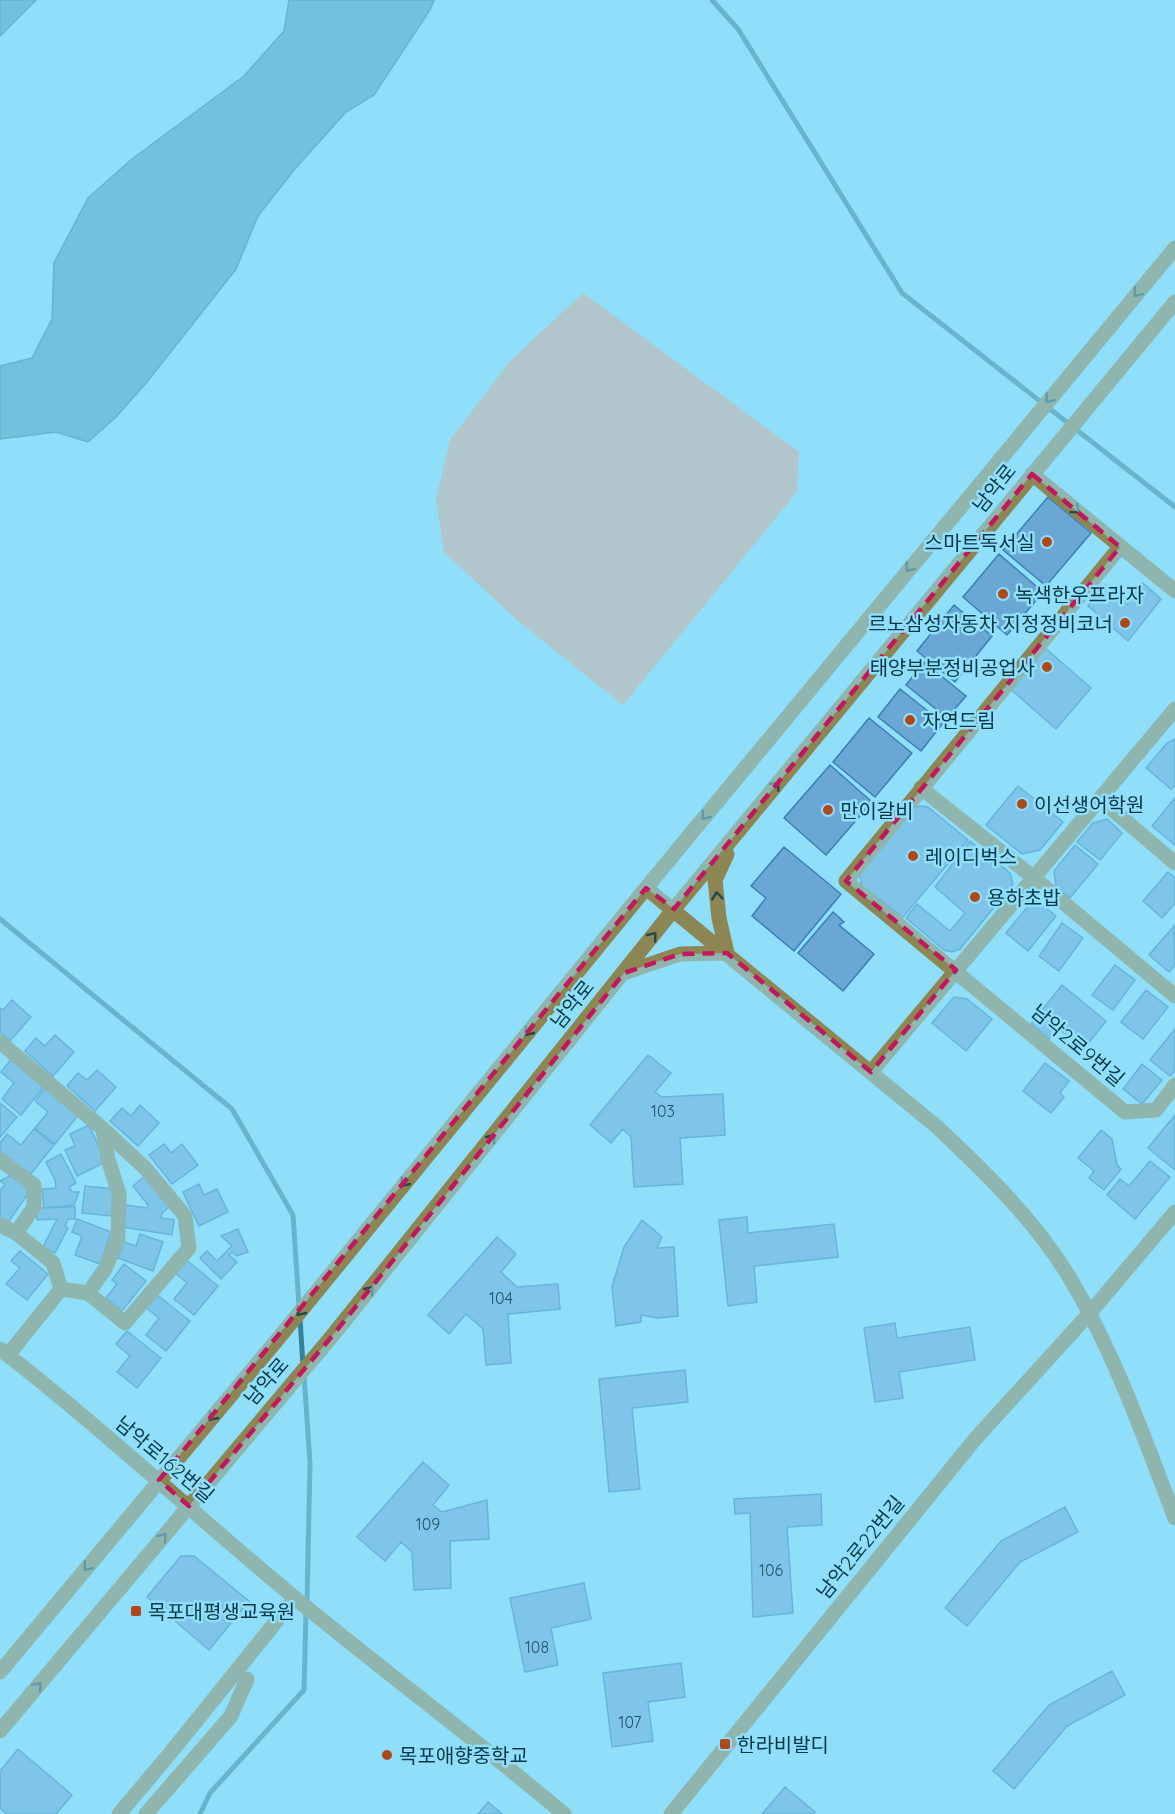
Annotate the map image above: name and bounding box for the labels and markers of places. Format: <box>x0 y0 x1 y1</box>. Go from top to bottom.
place label: 스마트독서실 <box>925 530 1035 555</box>
marker: 스마트독서실 <box>1040 535 1054 549</box>
place label: 녹색한우프라자 <box>1015 582 1144 607</box>
marker: 녹색한우프라자 <box>996 587 1010 601</box>
place label: 르노삼성자동차 지정정비코너 <box>868 611 1113 636</box>
marker: 르노삼성자동차 지정정비코너 <box>1118 616 1132 630</box>
place label: 태양부분정비공업사 <box>869 655 1035 680</box>
marker: 태양부분정비공업사 <box>1040 660 1054 674</box>
place label: 자연드림 <box>922 708 996 733</box>
marker: 자연드림 <box>903 713 917 727</box>
place label: 이선생어학원 <box>1034 792 1144 817</box>
marker: 이선생어학원 <box>1015 797 1029 811</box>
place label: 만이갈비 <box>840 798 914 823</box>
marker: 만이갈비 <box>821 803 835 817</box>
place label: 레이디벅스 <box>925 844 1017 869</box>
marker: 레이디벅스 <box>906 849 920 863</box>
place label: 용하초밥 <box>987 885 1061 910</box>
marker: 용하초밥 <box>968 890 982 904</box>
place label: 목포대평생교육원 <box>148 1599 295 1624</box>
marker: 목포대평생교육원 <box>129 1604 143 1618</box>
place label: 한라비발디 <box>737 1732 829 1757</box>
marker: 한라비발디 <box>718 1737 732 1751</box>
place label: 목포애향중학교 <box>399 1743 528 1768</box>
marker: 목포애향중학교 <box>380 1748 394 1762</box>

